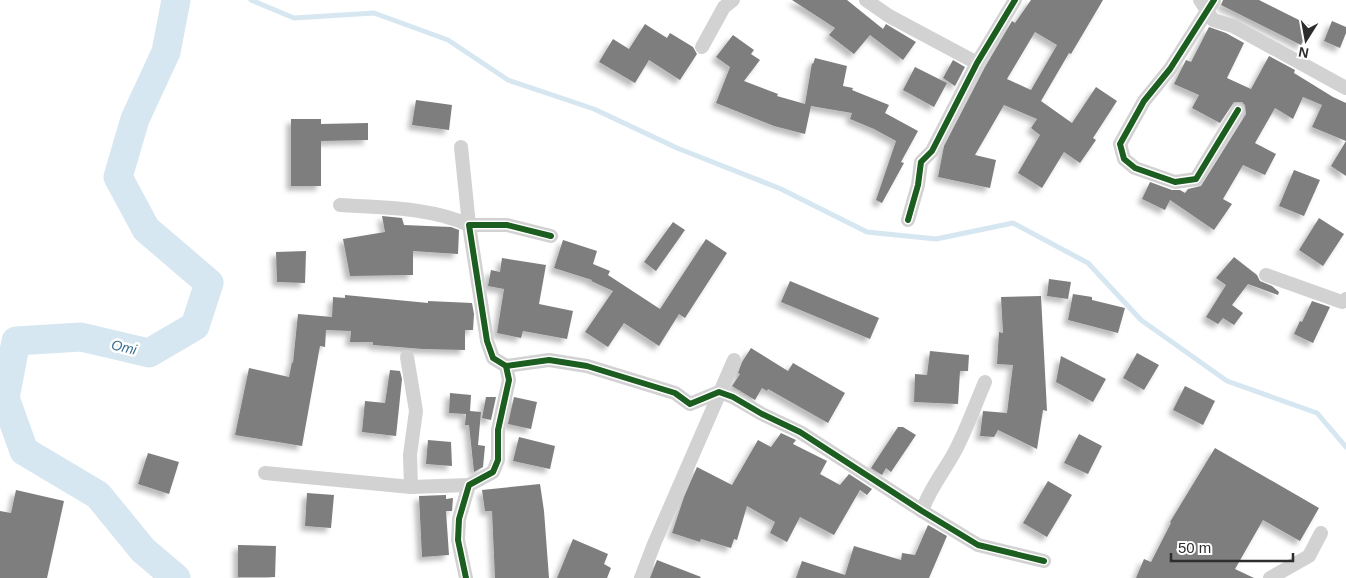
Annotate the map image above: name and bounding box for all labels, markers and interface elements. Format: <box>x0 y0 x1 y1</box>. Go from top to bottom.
north arrow <box>1281 15 1331 65</box>
text: N <box>1297 44 1310 62</box>
water label: Omi <box>110 336 139 358</box>
scale bar <box>1171 530 1294 562</box>
text: 50 m <box>1178 539 1211 556</box>

